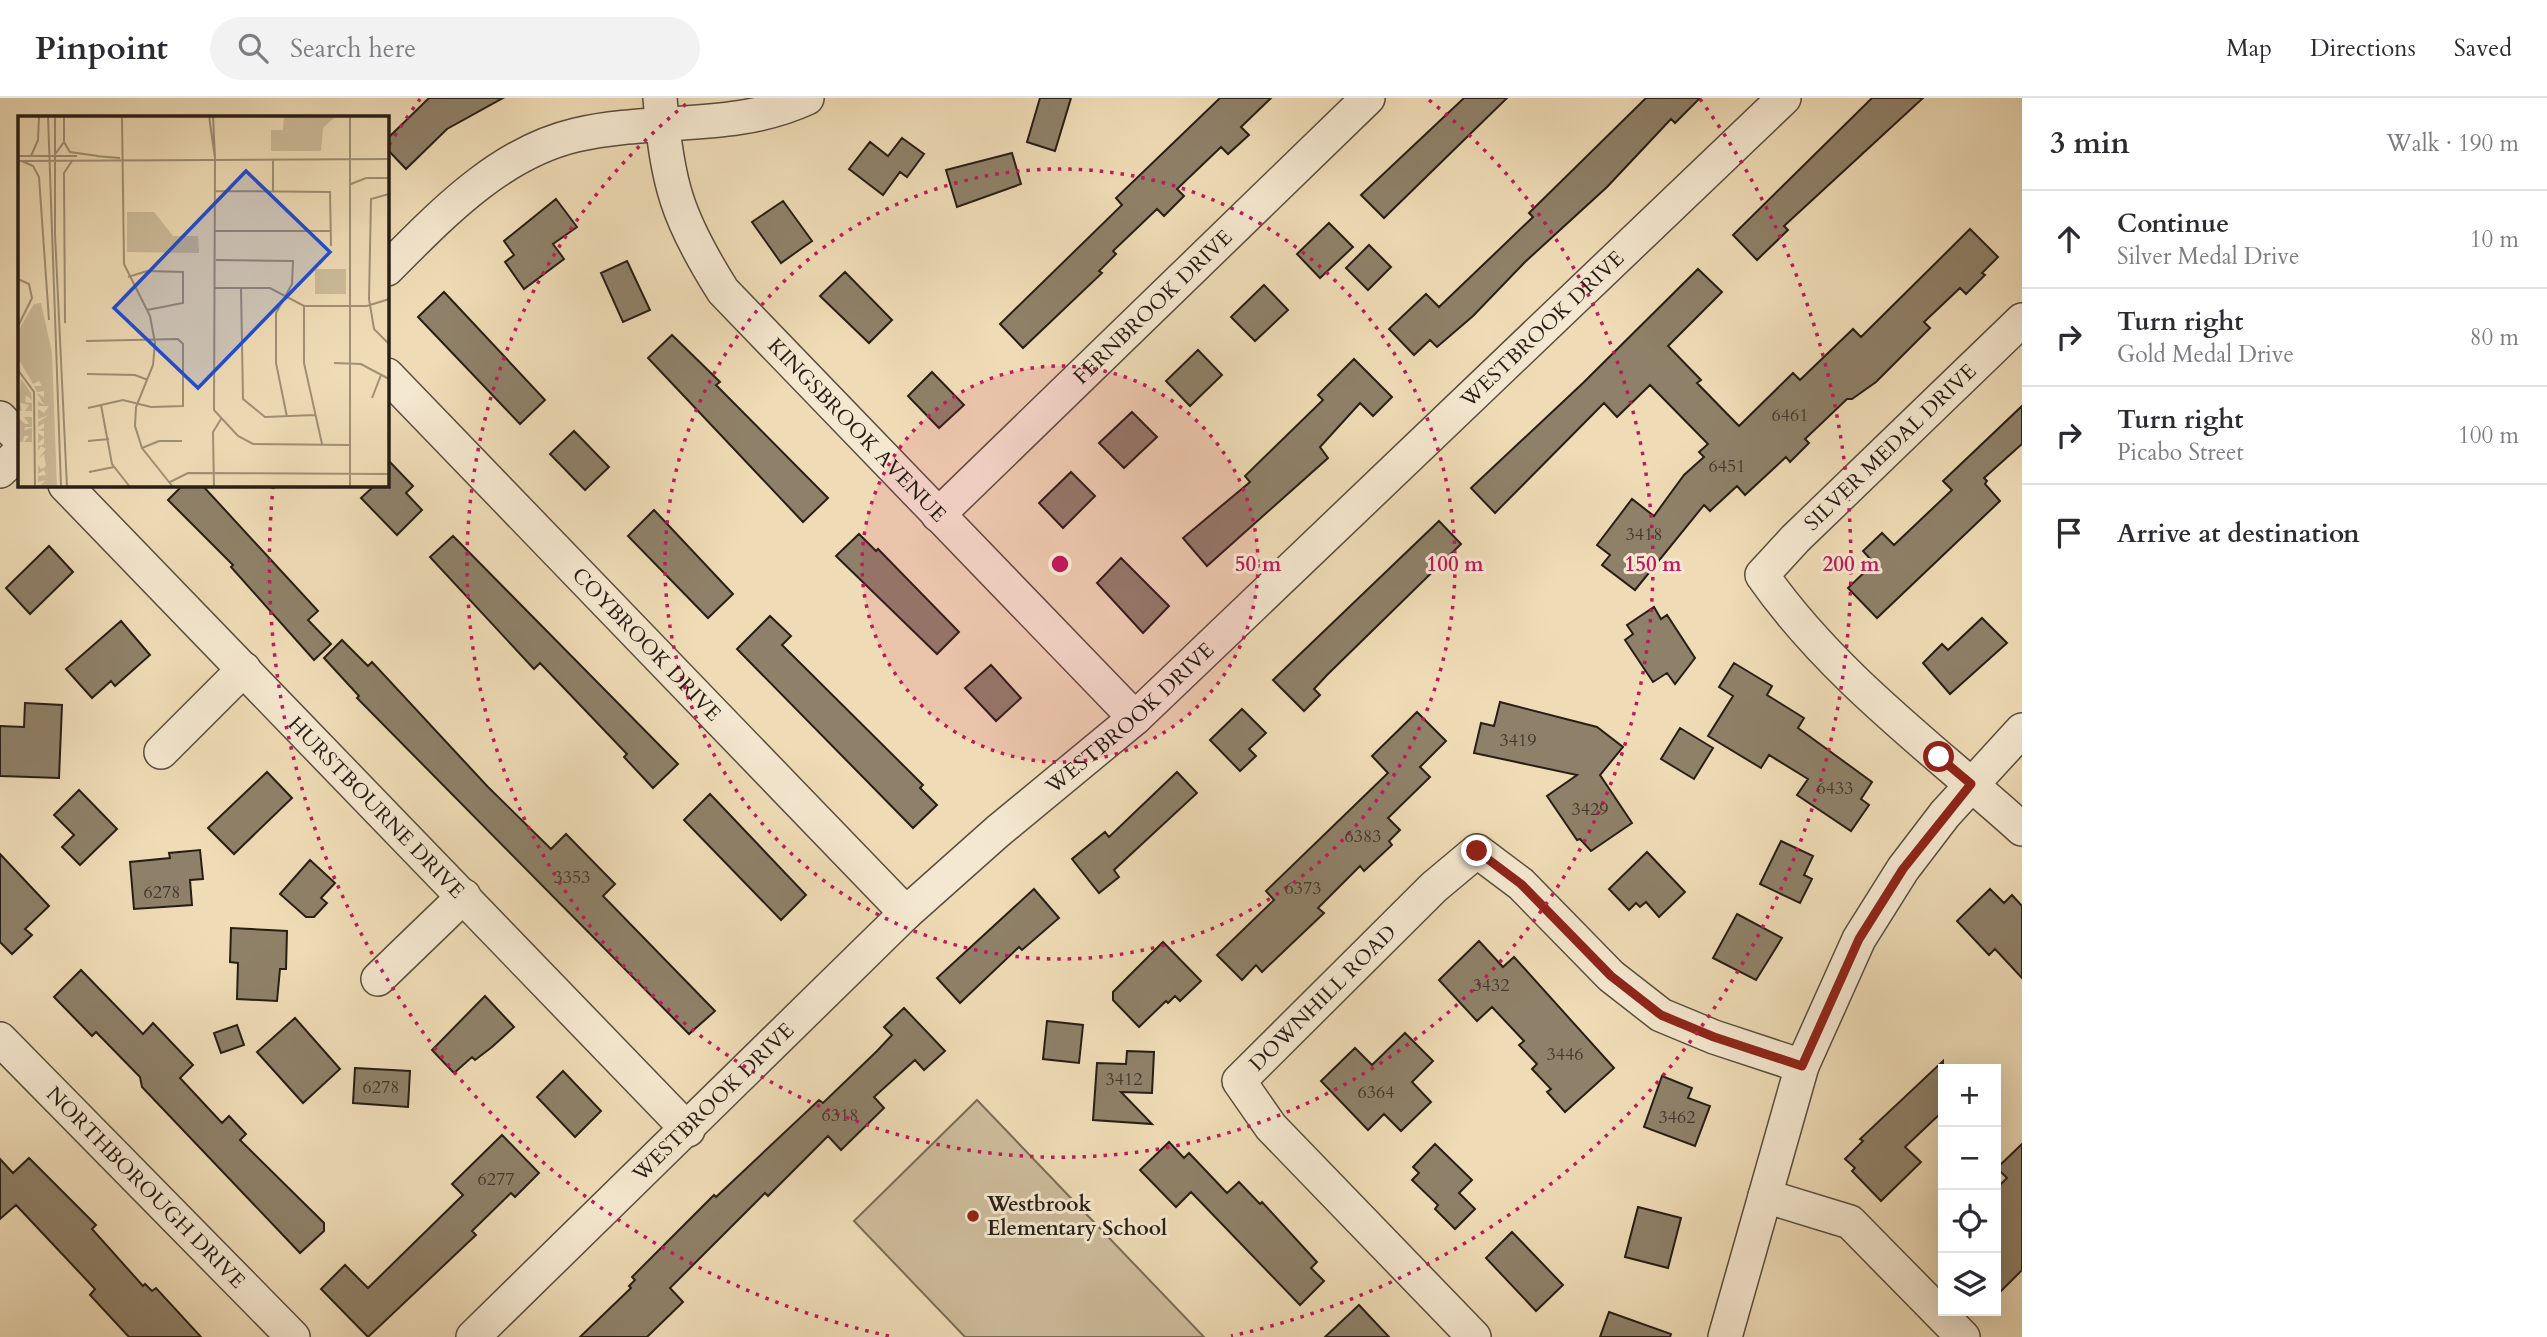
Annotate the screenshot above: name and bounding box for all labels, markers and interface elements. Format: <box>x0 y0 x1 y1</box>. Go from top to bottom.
search box <box>210 17 700 80</box>
text: Pinpoint <box>35 26 168 71</box>
icon: search <box>234 29 272 67</box>
text: Search here <box>290 31 416 66</box>
text: Map <box>2226 32 2272 65</box>
text: Directions <box>2310 32 2416 65</box>
text: Saved <box>2454 32 2512 65</box>
inset map <box>18 116 388 486</box>
text: 3 min <box>2050 123 2130 164</box>
text: Walk · 190 m <box>2386 128 2519 159</box>
text: Continue <box>2117 206 2229 241</box>
icon: ahead <box>2050 220 2088 258</box>
street label: FERNBROOK DRIVE <box>1067 223 1239 391</box>
text: 10 m <box>2470 224 2519 255</box>
text: Silver Medal Drive <box>2117 241 2299 272</box>
street label: WESTBROOK DRIVE <box>1454 244 1631 415</box>
text: Turn right <box>2117 304 2244 339</box>
icon: right <box>2050 318 2088 356</box>
text: 80 m <box>2470 322 2519 353</box>
street label: KINGSBROOK AVENUE <box>761 332 953 529</box>
text: Gold Medal Drive <box>2117 339 2294 370</box>
street label: SILVER MEDAL DRIVE <box>1798 357 1983 537</box>
text: Turn right <box>2117 402 2244 437</box>
house number: 6461 <box>1772 403 1808 428</box>
icon: right <box>2050 416 2088 454</box>
text: 100 m <box>2458 420 2519 451</box>
text: Picabo Street <box>2117 437 2244 468</box>
house number: 6451 <box>1709 454 1745 479</box>
icon: arrive <box>2050 514 2088 552</box>
text: Arrive at destination <box>2117 516 2360 551</box>
house number: 3418 <box>1626 522 1662 547</box>
text: 50 m <box>1235 550 1282 579</box>
text: 100 m <box>1426 550 1484 579</box>
text: 150 m <box>1624 550 1682 579</box>
text: 200 m <box>1822 550 1880 579</box>
centre of rings <box>1048 552 1072 576</box>
street label: COYBROOK DRIVE <box>565 561 727 728</box>
street label: WESTBROOK DRIVE <box>1039 636 1221 801</box>
street label: HURSTBOURNE DRIVE <box>281 710 471 905</box>
house number: 3419 <box>1500 728 1536 753</box>
route start <box>1923 741 1954 772</box>
house number: 6433 <box>1817 776 1853 801</box>
house number: 3429 <box>1572 797 1608 822</box>
house number: 6383 <box>1345 824 1381 849</box>
route end <box>1461 835 1492 866</box>
house number: 3353 <box>554 865 590 890</box>
house number: 6373 <box>1285 876 1321 901</box>
house number: 6278 <box>144 880 180 905</box>
street label: DOWNHILL ROAD <box>1243 918 1403 1078</box>
house number: 3432 <box>1473 973 1509 998</box>
street label: WESTBROOK DRIVE <box>625 1016 801 1189</box>
house number: 3446 <box>1547 1042 1583 1067</box>
map controls <box>1938 1064 2001 1316</box>
button: + <box>1938 1064 2001 1127</box>
house number: 3412 <box>1106 1067 1142 1092</box>
house number: 6278 <box>363 1075 399 1100</box>
street label: NORTHBOROUGH DRIVE <box>39 1080 252 1295</box>
house number: 6364 <box>1358 1080 1394 1105</box>
house number: 6318 <box>822 1103 858 1128</box>
house number: 3462 <box>1659 1105 1695 1130</box>
button: − <box>1938 1127 2001 1190</box>
house number: 6277 <box>478 1167 514 1192</box>
place label: Westbrook Elementary School <box>986 1190 1167 1243</box>
button: locate <box>1938 1190 2001 1253</box>
marker: Westbrook Elementary School <box>965 1208 981 1224</box>
button: layers <box>1938 1253 2001 1316</box>

